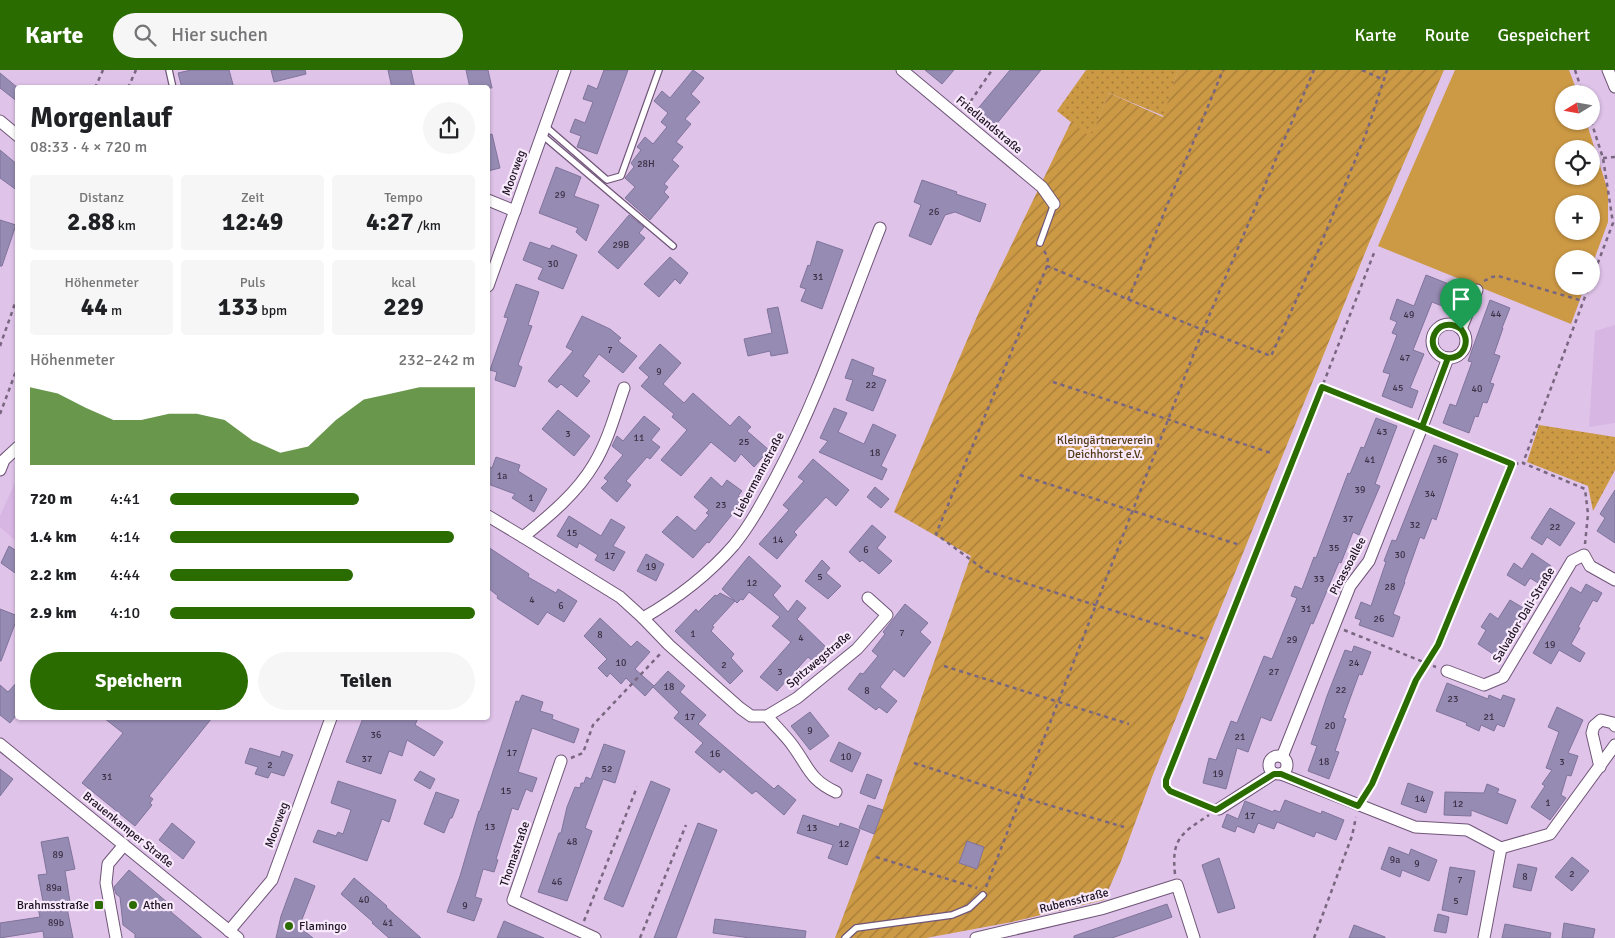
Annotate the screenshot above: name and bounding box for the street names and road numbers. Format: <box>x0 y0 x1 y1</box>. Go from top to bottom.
street label: Friedlandstraße <box>953 93 1025 157</box>
street label: Moorweg <box>499 148 529 198</box>
street label: Liebermannstraße <box>730 430 788 520</box>
street label: Picassoallee <box>1326 534 1370 598</box>
street label: Salvador-Dali-Straße <box>1490 565 1558 665</box>
street label: Spitzwegstraße <box>783 628 855 692</box>
street label: Brauenkamper Straße <box>80 789 176 871</box>
street label: Moorweg <box>262 800 292 850</box>
street label: Thomastraße <box>497 820 533 888</box>
street label: Rubensstraße <box>1038 885 1110 917</box>

